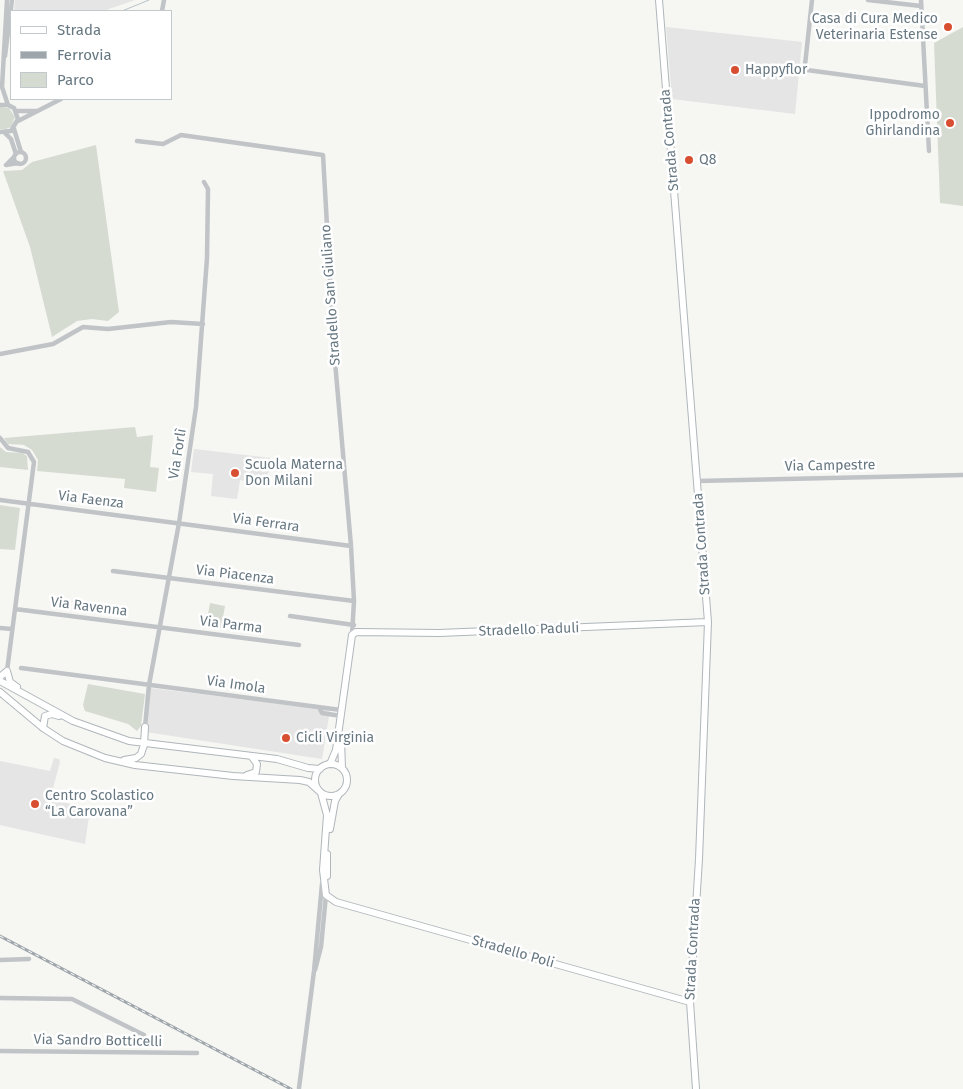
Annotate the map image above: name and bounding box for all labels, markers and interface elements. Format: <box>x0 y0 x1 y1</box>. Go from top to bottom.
legend <box>10 10 172 100</box>
place label: Casa di Cura Medico Veterinaria Estense <box>812 11 938 44</box>
text: Strada <box>57 21 101 39</box>
marker: Casa di Cura Medico Veterinaria Estense <box>942 21 954 33</box>
text: Ferrovia <box>57 46 112 64</box>
place label: Happyflor <box>745 62 807 78</box>
marker: Happyflor <box>729 64 741 76</box>
text: Parco <box>57 71 94 89</box>
street label: Strada Contrada <box>657 88 683 192</box>
place label: Ippodromo Ghirlandina <box>866 107 940 140</box>
marker: Ippodromo Ghirlandina <box>944 117 956 129</box>
place label: Q8 <box>699 152 716 168</box>
marker: Q8 <box>683 154 695 166</box>
street label: Stradello San Giuliano <box>318 224 344 366</box>
street label: Via Forlì <box>166 427 190 481</box>
place label: Scuola Materna Don Milani <box>245 457 343 490</box>
street label: Via Campestre <box>785 457 875 475</box>
marker: Scuola Materna Don Milani <box>229 467 241 479</box>
street label: Via Faenza <box>57 488 125 512</box>
street label: Strada Contrada <box>690 492 714 596</box>
street label: Via Ferrara <box>231 510 301 536</box>
street label: Via Piacenza <box>195 562 275 588</box>
street label: Via Ravenna <box>50 594 128 620</box>
street label: Via Parma <box>199 613 263 637</box>
street label: Stradello Paduli <box>478 620 580 640</box>
street label: Via Imola <box>206 673 266 697</box>
place label: Cicli Virginia <box>296 730 374 746</box>
marker: Cicli Virginia <box>280 732 292 744</box>
place label: Centro Scolastico “La Carovana” <box>45 788 154 820</box>
marker: Centro Scolastico “La Carovana” <box>29 798 41 810</box>
street label: Strada Contrada <box>682 897 704 1001</box>
street label: Stradello Poli <box>470 932 556 972</box>
street label: Via Sandro Botticelli <box>34 1031 162 1051</box>

